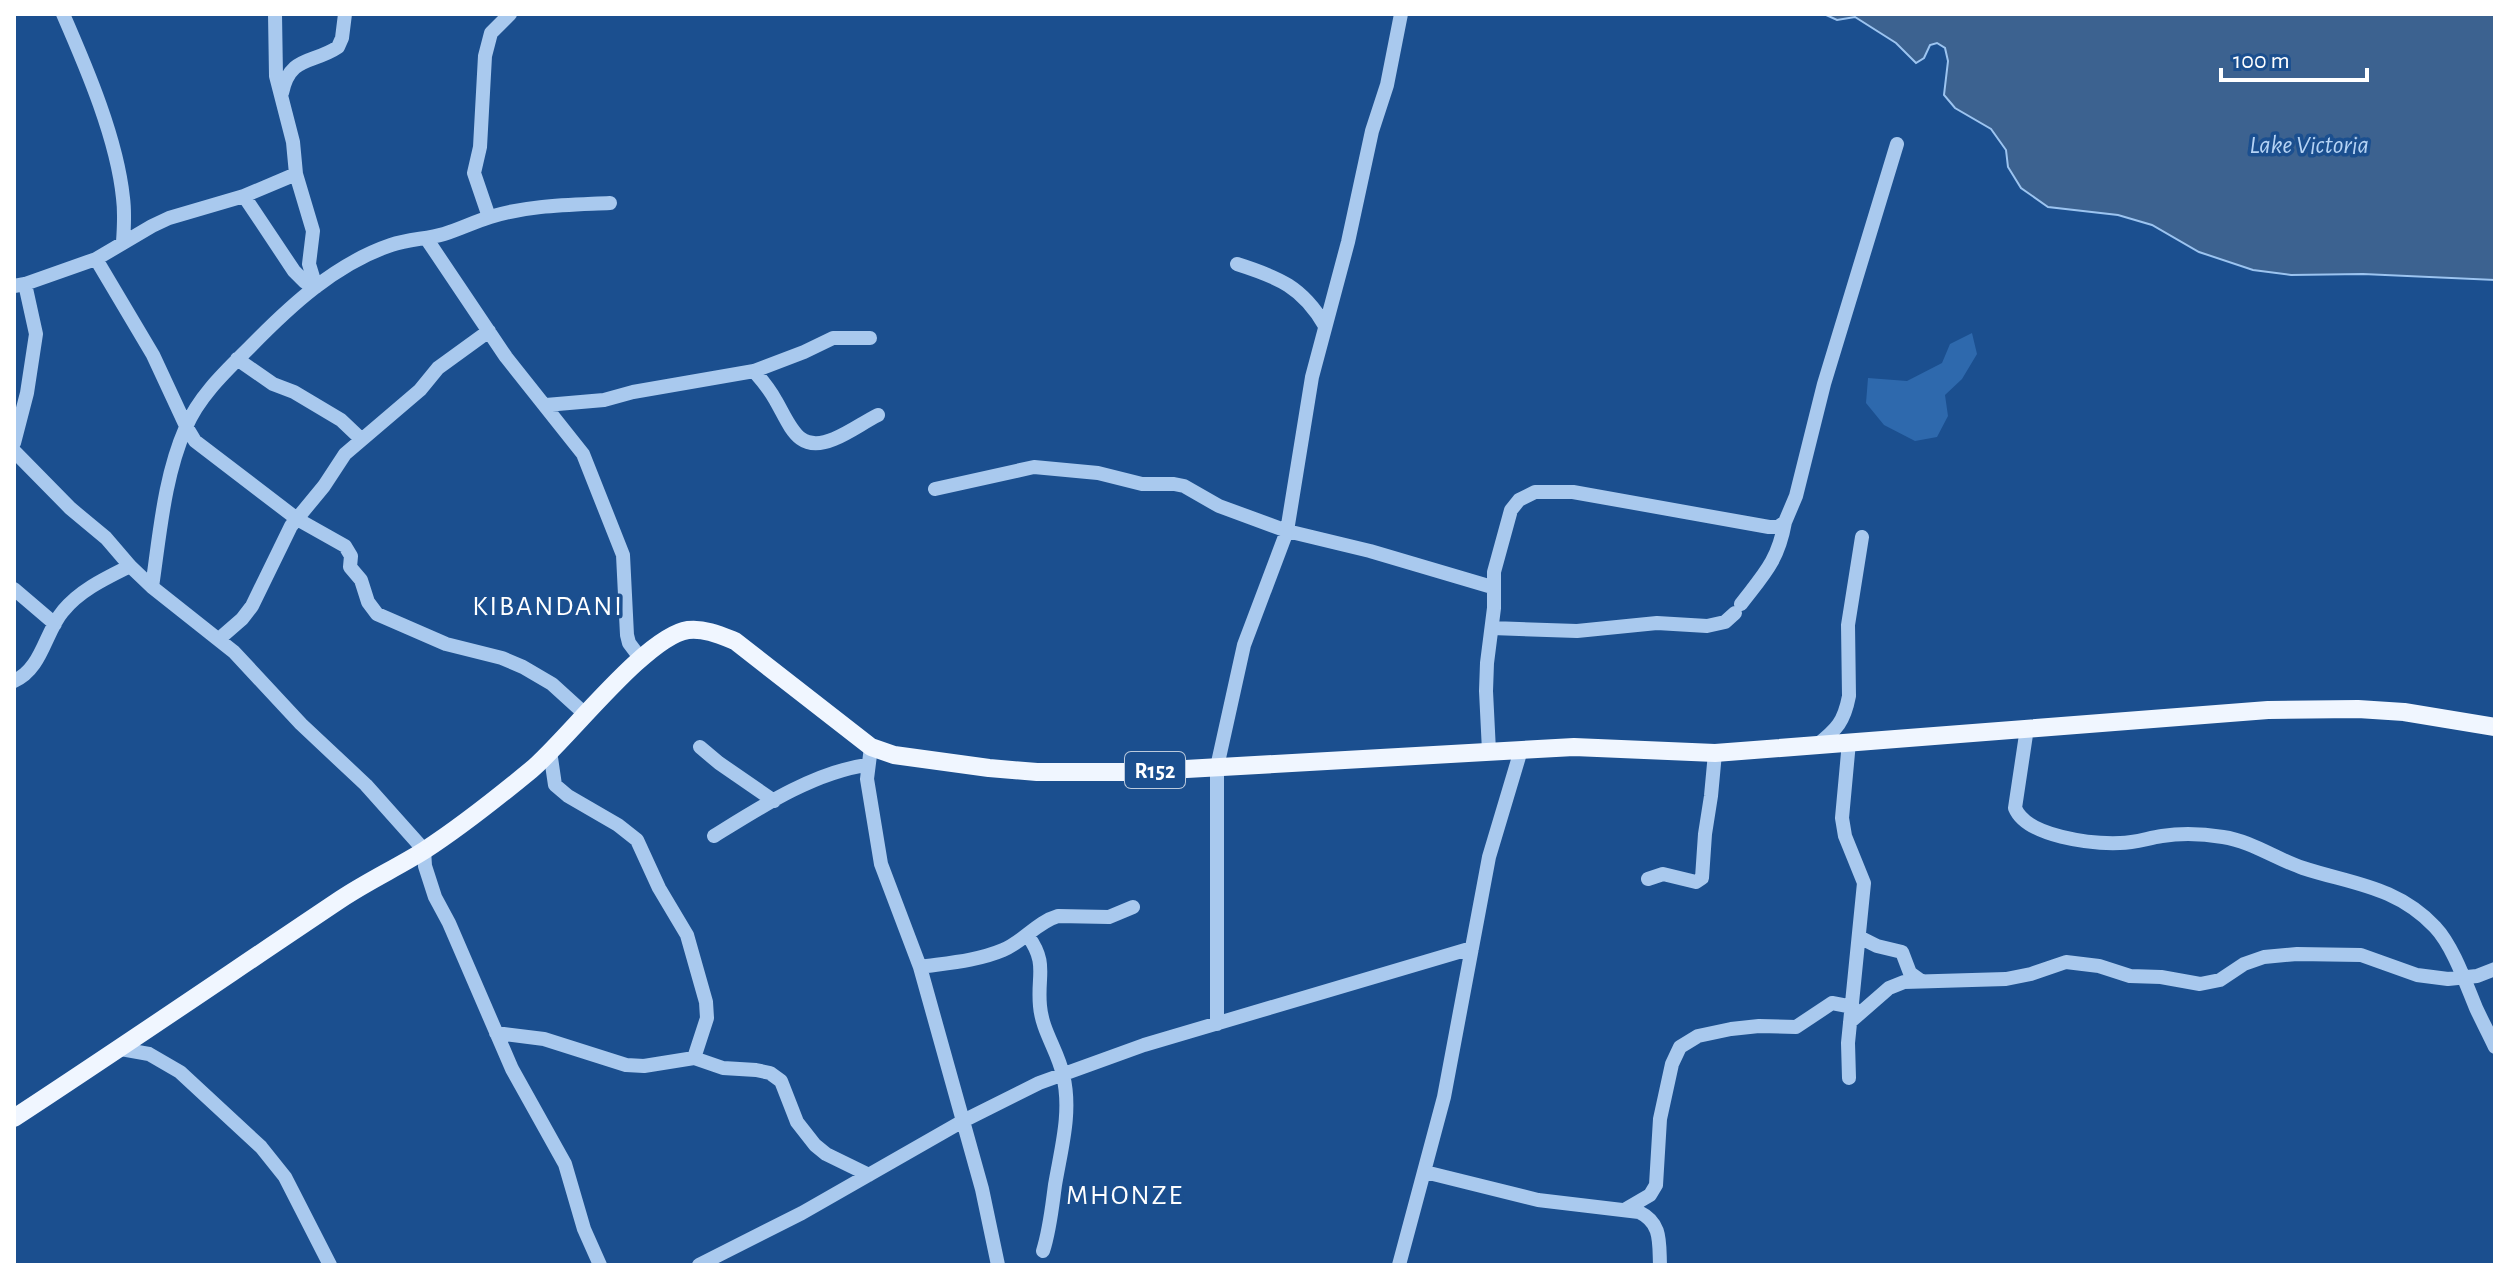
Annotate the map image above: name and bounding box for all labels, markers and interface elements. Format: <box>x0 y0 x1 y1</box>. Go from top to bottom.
scale bar <box>2221 32 2367 82</box>
text: 100 m <box>2233 49 2290 73</box>
water label: Lake Victoria <box>2249 132 2369 158</box>
district label: KIBANDANI <box>472 593 624 621</box>
road number: R152 <box>1125 752 1185 788</box>
district label: MHONZE <box>1066 1182 1184 1210</box>

